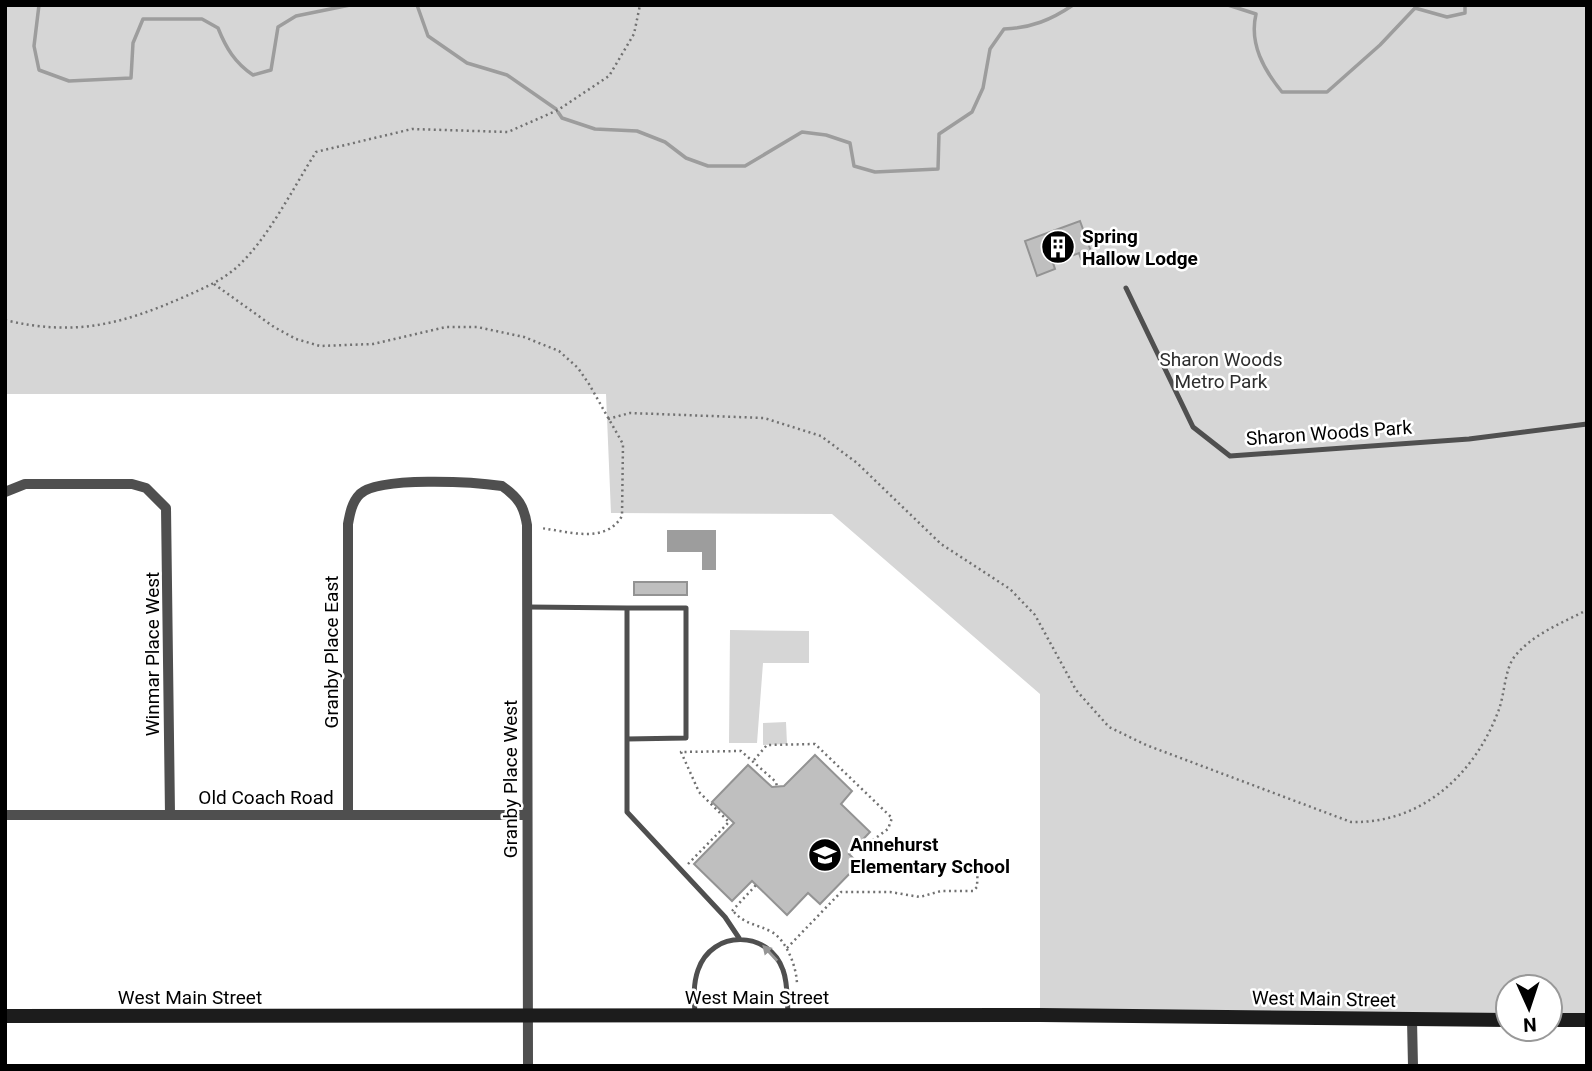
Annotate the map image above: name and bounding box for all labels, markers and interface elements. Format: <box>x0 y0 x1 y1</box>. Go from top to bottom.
place label: Spring Hallow Lodge <box>1082 225 1198 270</box>
building icon: Spring Hallow Lodge <box>1039 228 1077 266</box>
park label: Sharon Woods Metro Park <box>1159 348 1283 393</box>
street label: Sharon Woods Park <box>1245 416 1413 450</box>
street label: Winmar Place West <box>141 572 164 736</box>
street label: Granby Place East <box>320 576 343 728</box>
street label: Granby Place West <box>499 700 522 858</box>
street label: Old Coach Road <box>198 786 334 809</box>
place label: Annehurst Elementary School <box>850 833 1010 878</box>
school or university icon: Annehurst Elementary School <box>806 836 844 874</box>
one-way arrow <box>762 944 779 961</box>
north arrow <box>1494 973 1564 1043</box>
street label: West Main Street <box>118 986 262 1009</box>
street label: West Main Street <box>685 986 829 1009</box>
street label: West Main Street <box>1252 986 1396 1012</box>
text: N <box>1523 1013 1537 1036</box>

